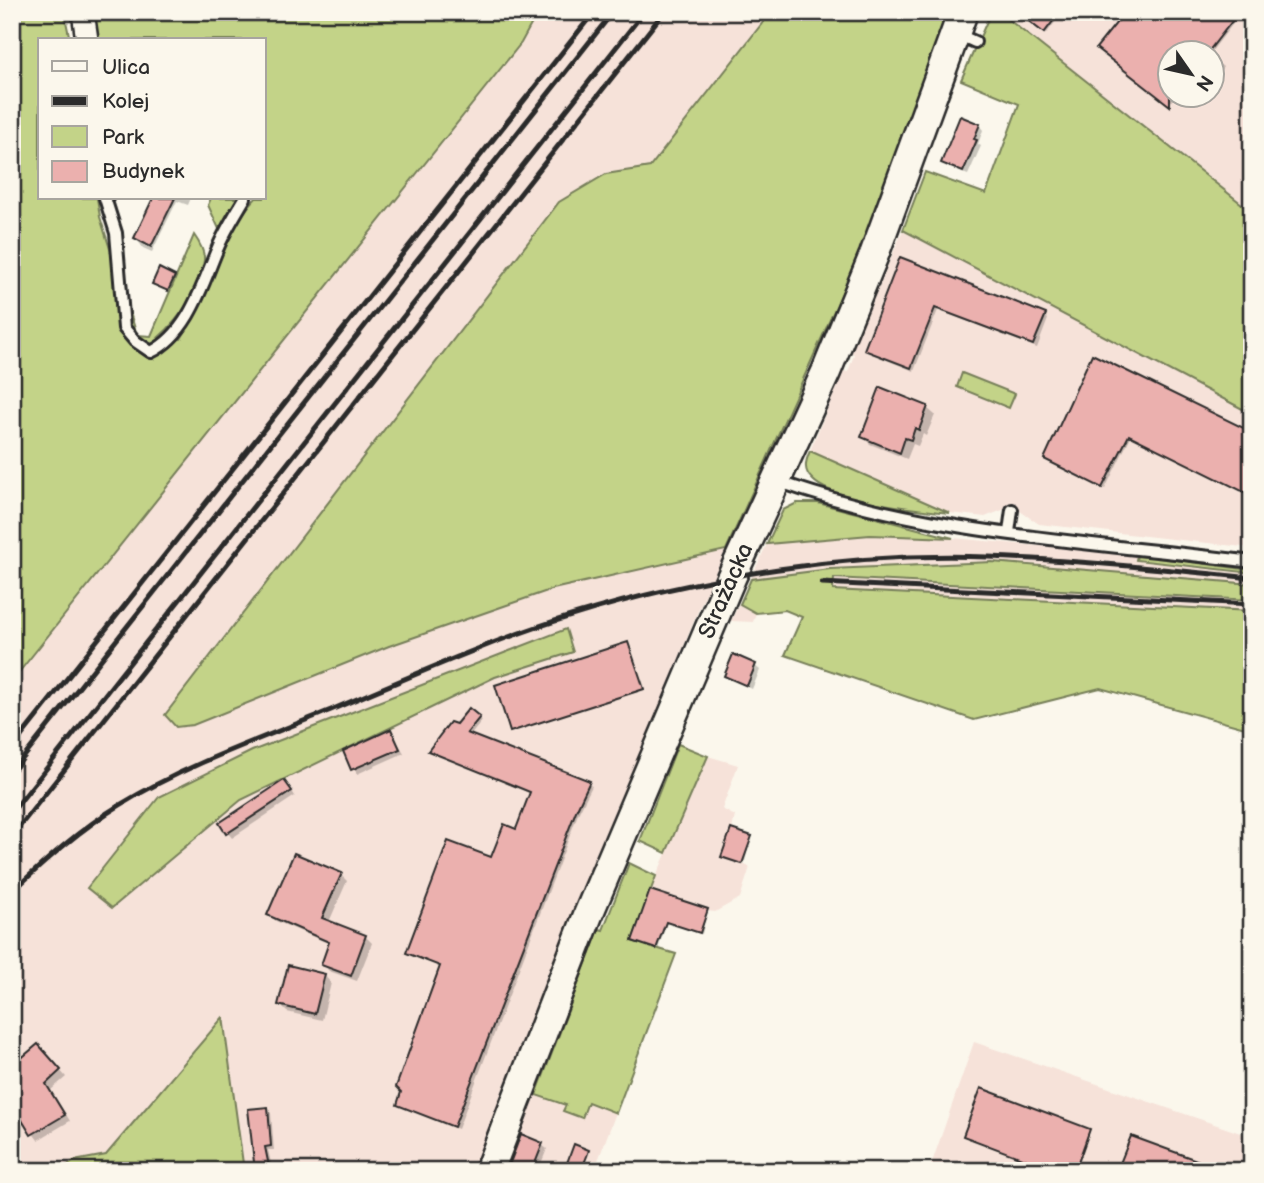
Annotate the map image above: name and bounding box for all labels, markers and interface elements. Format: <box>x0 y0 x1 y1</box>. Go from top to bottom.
legend <box>38 38 266 200</box>
north arrow <box>1156 38 1226 108</box>
text: Ulica <box>102 55 150 80</box>
text: N <box>1190 70 1217 95</box>
text: Kolej <box>102 89 149 114</box>
text: Park <box>102 125 145 150</box>
text: Budynek <box>102 159 185 184</box>
street label: Strażacka <box>693 539 759 643</box>

